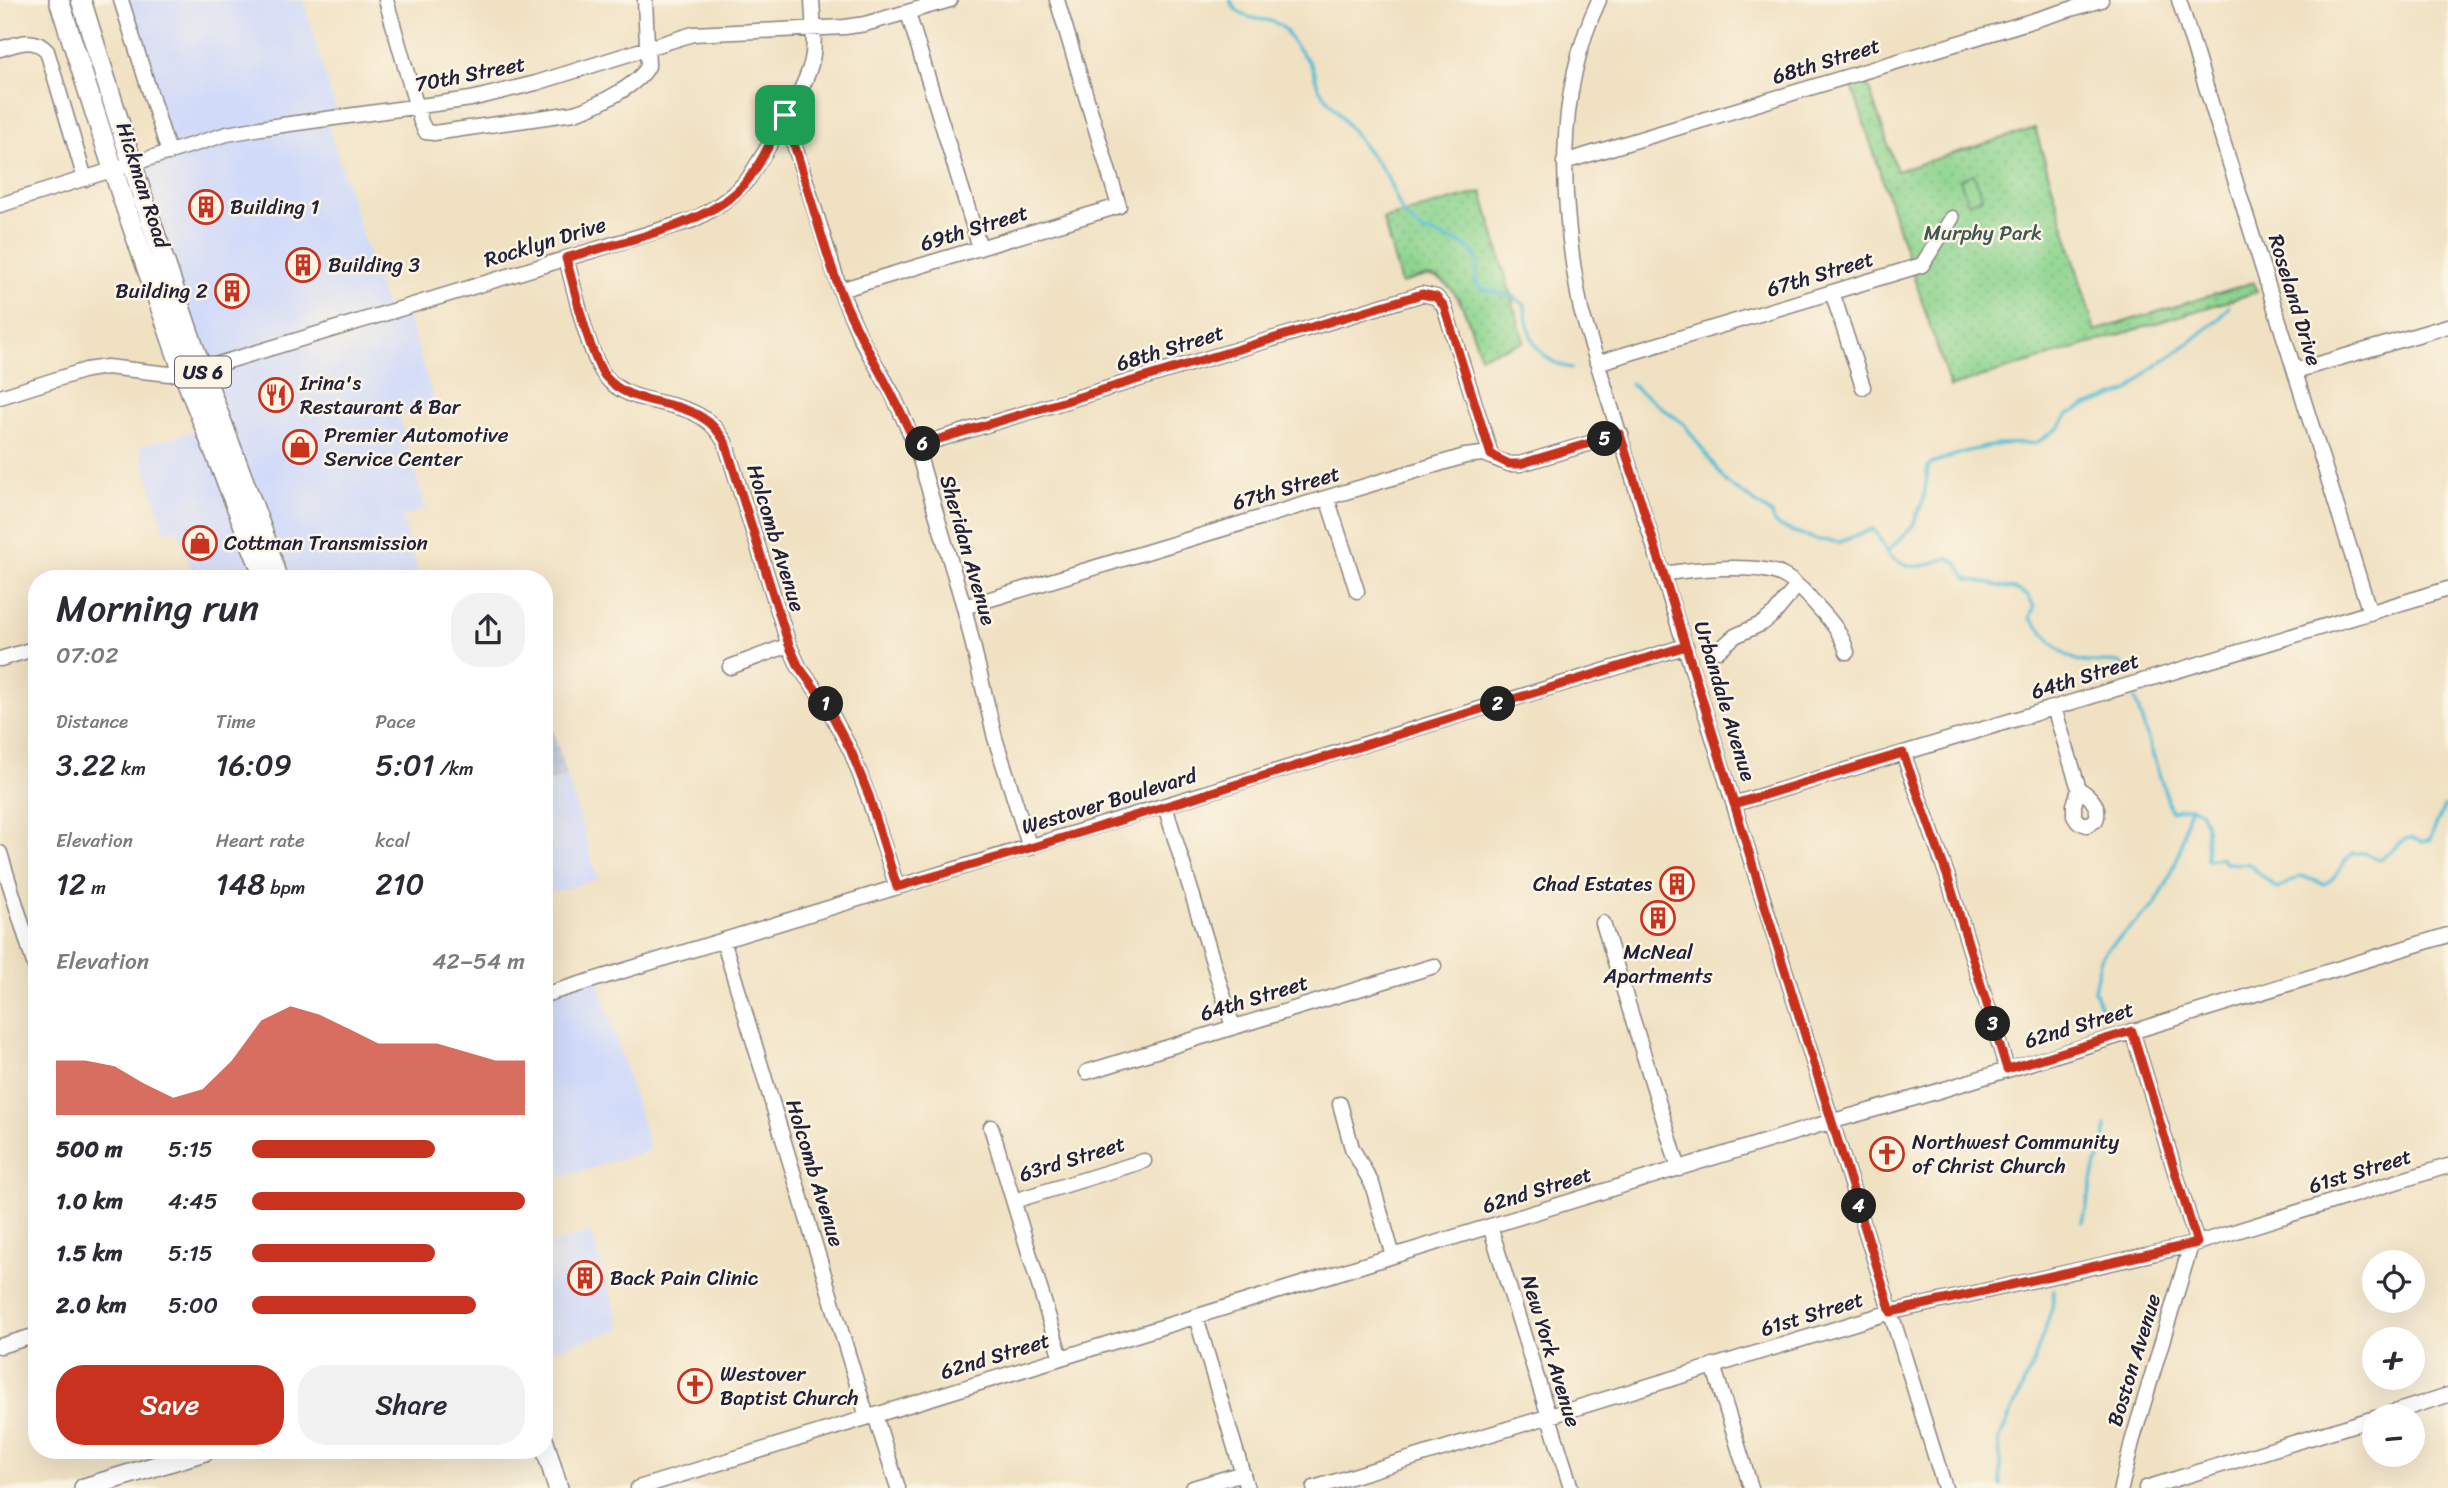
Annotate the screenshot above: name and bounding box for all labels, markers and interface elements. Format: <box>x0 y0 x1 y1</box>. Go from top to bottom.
street label: 68th Street <box>1767 27 1885 95</box>
street label: 70th Street <box>411 45 529 103</box>
pin <box>755 85 815 145</box>
icon: arrive <box>766 96 804 134</box>
street label: Hickman Road <box>105 117 182 255</box>
building icon: Building 1 <box>187 188 225 226</box>
place label: Building 1 <box>230 188 320 226</box>
street label: 69th Street <box>915 194 1033 262</box>
street label: Rocklyn Drive <box>479 205 611 279</box>
park label: Murphy Park <box>1924 214 2042 252</box>
street label: Roseland Drive <box>2257 229 2333 371</box>
street label: 67th Street <box>1762 240 1878 308</box>
building icon: Building 3 <box>284 246 322 284</box>
place label: Building 3 <box>328 246 421 284</box>
place label: Building 2 <box>115 272 208 310</box>
building icon: Building 2 <box>213 272 251 310</box>
street label: 68th Street <box>1111 314 1229 382</box>
road number: US 6 <box>175 356 231 388</box>
place label: Irina's Restaurant & Bar <box>299 364 462 426</box>
restaurant icon: Irina's Restaurant & Bar <box>257 376 295 414</box>
place label: Premier Automotive Service Center <box>324 416 509 478</box>
pin: 5 <box>1588 422 1622 457</box>
text: 5 <box>1599 422 1610 455</box>
pin: 6 <box>906 426 940 462</box>
text: 6 <box>917 427 928 460</box>
shop icon: Premier Automotive Service Center <box>281 428 319 466</box>
street label: 67th Street <box>1228 454 1344 522</box>
street label: Holcomb Avenue <box>735 459 817 617</box>
street label: Sheridan Avenue <box>928 470 1008 630</box>
shop icon: Cottman Transmission <box>181 524 219 562</box>
place label: Cottman Transmission <box>224 524 428 562</box>
text: Morning run <box>56 575 259 642</box>
button: share <box>451 593 525 667</box>
street label: Urbandale Avenue <box>1683 616 1767 786</box>
text: 07:02 <box>56 635 118 676</box>
street label: 64th Street <box>2026 641 2144 711</box>
pin: 1 <box>808 686 844 722</box>
pin: 2 <box>1480 686 1516 722</box>
text: 1 <box>821 687 830 720</box>
text: 2 <box>1492 687 1503 720</box>
text: Distance <box>56 705 128 738</box>
text: Time <box>216 705 256 738</box>
text: Pace <box>375 705 416 738</box>
text: 3.22 <box>56 738 116 792</box>
text: 16:09 <box>216 738 292 792</box>
text: 5:01 <box>375 738 435 792</box>
text: km <box>116 752 146 785</box>
text: /km <box>435 752 474 785</box>
street label: Westover Boulevard <box>1017 756 1203 846</box>
text: Elevation <box>56 824 133 857</box>
text: Heart rate <box>216 824 305 857</box>
text: kcal <box>375 824 410 857</box>
text: 12 <box>56 857 86 911</box>
text: 148 <box>216 857 265 911</box>
text: 210 <box>375 857 424 911</box>
place label: Chad Estates <box>1533 865 1652 903</box>
building icon: Chad Estates <box>1658 865 1696 903</box>
text: m <box>86 871 106 904</box>
text: bpm <box>265 871 305 904</box>
building icon: McNeal Apartments <box>1639 899 1677 937</box>
place label: McNeal Apartments <box>1603 933 1713 995</box>
text: Elevation <box>56 941 149 982</box>
text: 42–54 m <box>432 941 525 982</box>
street label: 64th Street <box>1195 963 1313 1033</box>
street label: 62nd Street <box>2019 990 2139 1060</box>
pin: 3 <box>1976 1006 2010 1042</box>
text: 3 <box>1987 1007 1998 1040</box>
street label: Holcomb Avenue <box>774 1094 856 1252</box>
place label: Northwest Community of Christ Church <box>1912 1123 2119 1185</box>
street label: 63rd Street <box>1014 1125 1130 1193</box>
text: 500 m <box>56 1129 123 1170</box>
text: 5:15 <box>168 1129 213 1170</box>
church icon: Northwest Community of Christ Church <box>1868 1135 1906 1173</box>
street label: 61st Street <box>2304 1137 2416 1205</box>
street label: 62nd Street <box>1477 1155 1597 1225</box>
text: 1.0 km <box>56 1181 123 1222</box>
text: 4:45 <box>168 1181 218 1222</box>
pin: 4 <box>1842 1188 1876 1224</box>
text: 4 <box>1853 1189 1864 1222</box>
text: 1.5 km <box>56 1233 123 1274</box>
text: 5:15 <box>168 1233 213 1274</box>
map controls <box>2362 1250 2425 1467</box>
button: locate <box>2362 1250 2425 1313</box>
building icon: Back Pain Clinic <box>566 1259 604 1297</box>
place label: Back Pain Clinic <box>610 1259 759 1297</box>
street label: New York Avenue <box>1510 1270 1592 1432</box>
street label: 61st Street <box>1756 1280 1868 1348</box>
text: 2.0 km <box>56 1285 127 1326</box>
text: 5:00 <box>168 1285 218 1326</box>
street label: Boston Avenue <box>2096 1289 2172 1431</box>
street label: 62nd Street <box>935 1321 1055 1391</box>
button: + <box>2362 1327 2425 1390</box>
place label: Westover Baptist Church <box>720 1355 859 1417</box>
button: Save <box>56 1365 284 1445</box>
button: Share <box>298 1365 525 1445</box>
church icon: Westover Baptist Church <box>676 1367 714 1405</box>
button: − <box>2362 1404 2425 1467</box>

